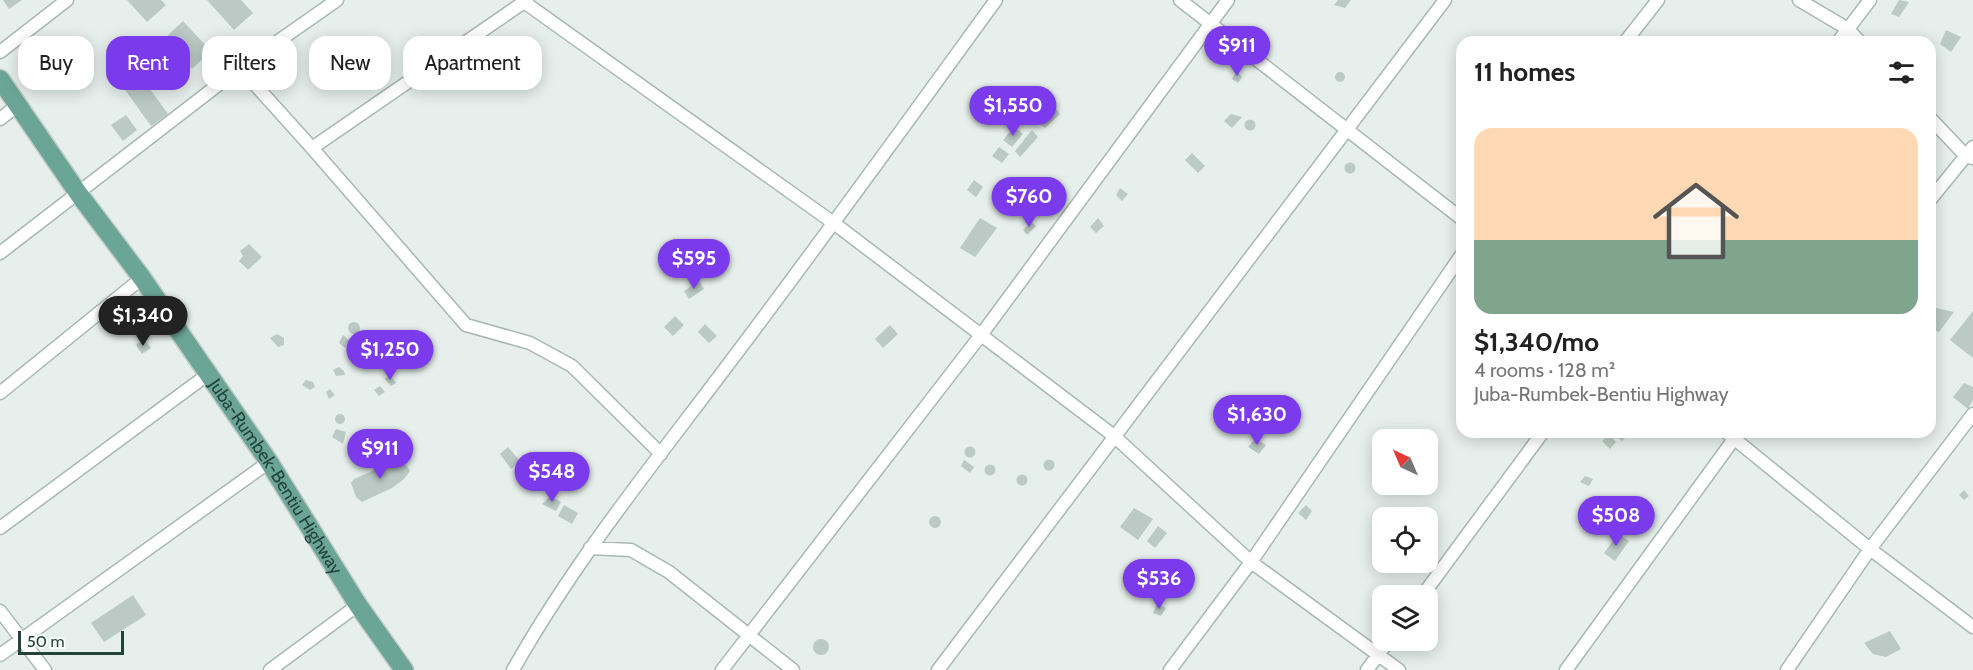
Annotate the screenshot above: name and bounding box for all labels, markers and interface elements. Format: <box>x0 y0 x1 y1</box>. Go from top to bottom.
pin: $911 <box>1201 26 1273 77</box>
text: $911 <box>1218 33 1256 57</box>
chip: Buy <box>18 36 94 90</box>
chip: Rent <box>106 36 190 90</box>
chip: Filters <box>202 36 297 90</box>
chip: New <box>309 36 391 90</box>
chip: Apartment <box>403 36 542 90</box>
text: 11 homes <box>1474 56 1575 88</box>
icon: filters <box>1885 56 1918 89</box>
pin: $1,550 <box>964 86 1062 137</box>
text: $1,550 <box>983 93 1043 117</box>
icon: home <box>1642 167 1750 275</box>
pin: $760 <box>993 177 1065 228</box>
text: $760 <box>1006 184 1052 208</box>
pin: $595 <box>658 239 730 290</box>
text: $595 <box>672 246 716 270</box>
pin: $1,340 <box>94 296 192 347</box>
text: $1,340 <box>113 303 173 327</box>
text: $1,340/mo <box>1474 326 1599 358</box>
pin: $1,250 <box>341 330 439 381</box>
text: $1,250 <box>360 337 420 361</box>
text: 4 rooms · 128 m² <box>1474 358 1616 382</box>
street label: Juba-Rumbek-Bentiu Highway <box>203 374 347 579</box>
text: Juba-Rumbek-Bentiu Highway <box>1474 382 1729 406</box>
pin: $1,630 <box>1208 395 1306 446</box>
text: $1,630 <box>1227 402 1287 426</box>
pin: $911 <box>344 429 416 480</box>
north arrow <box>1372 429 1438 495</box>
map controls <box>1372 429 1438 651</box>
text: $911 <box>361 436 399 460</box>
pin: $548 <box>516 452 588 503</box>
text: $548 <box>529 459 575 483</box>
pin: $508 <box>1580 496 1652 547</box>
text: $508 <box>1592 503 1640 527</box>
button: locate <box>1372 507 1438 573</box>
pin: $536 <box>1123 559 1195 610</box>
text: $536 <box>1137 566 1181 590</box>
button: layers <box>1372 585 1438 651</box>
scale bar <box>18 628 124 656</box>
text: 50 m <box>27 632 64 651</box>

